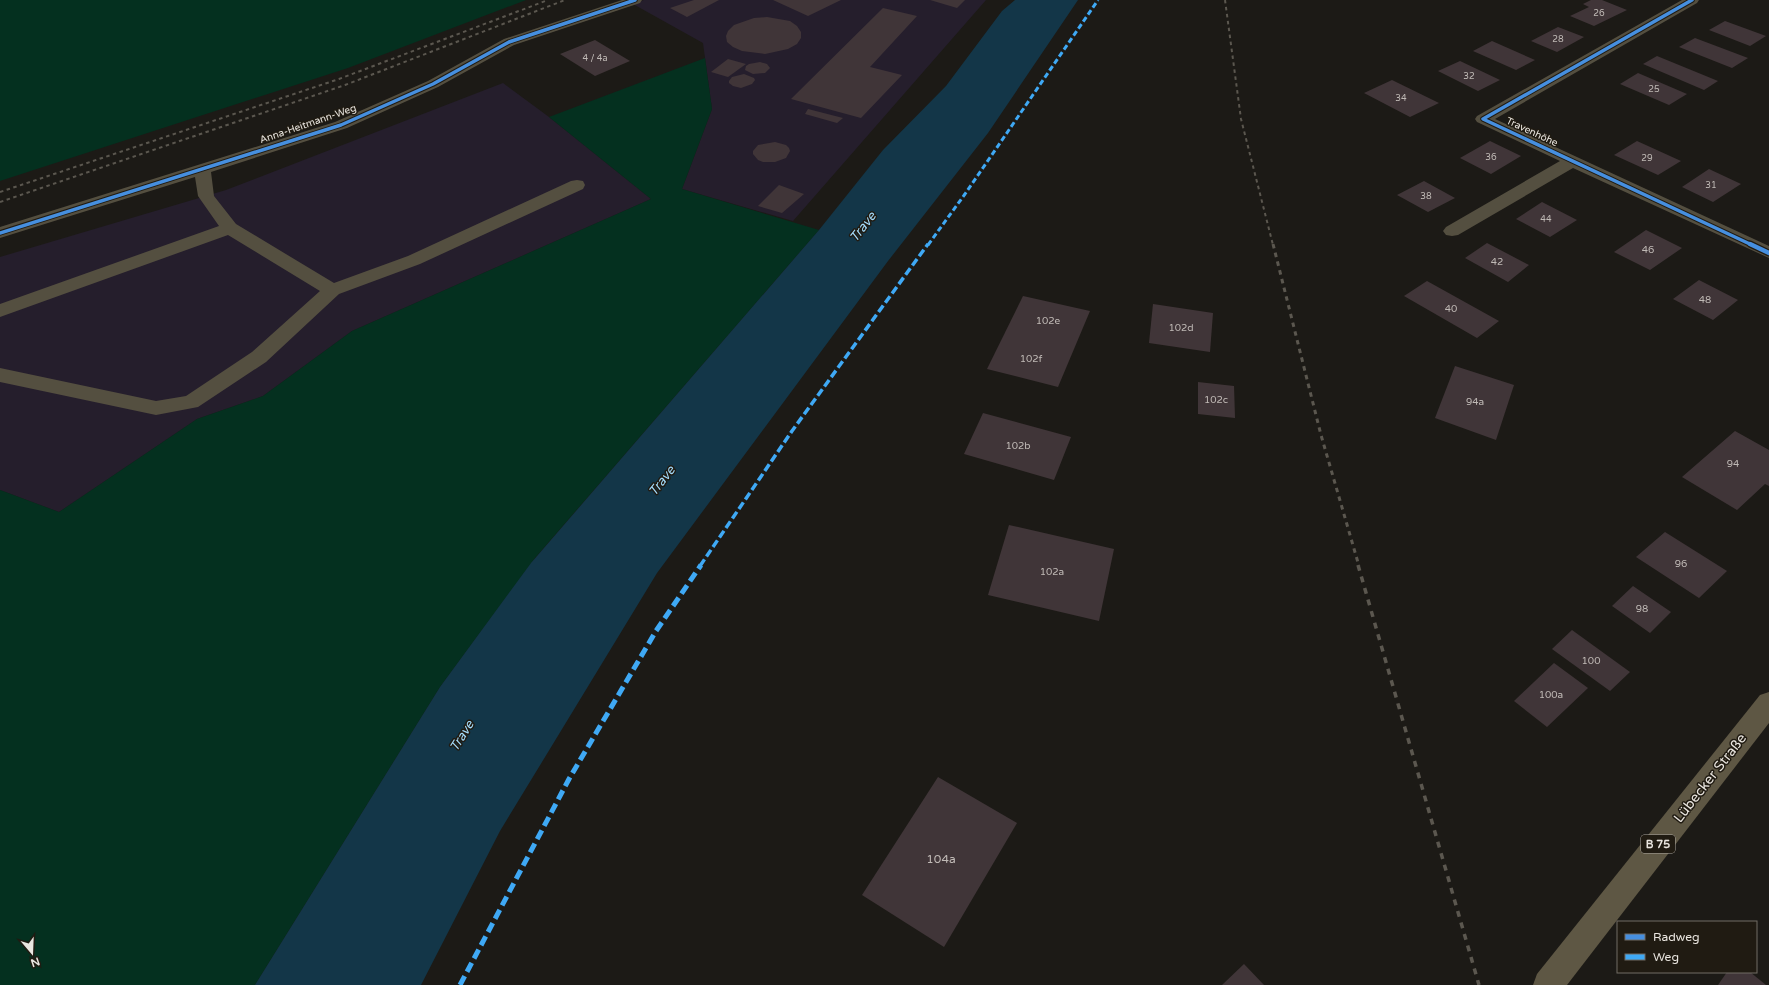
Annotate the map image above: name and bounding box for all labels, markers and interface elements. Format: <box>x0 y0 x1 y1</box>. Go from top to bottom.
house number: 26 <box>1593 8 1605 19</box>
house number: 28 <box>1552 34 1564 45</box>
house number: 4 / 4a <box>582 53 608 64</box>
house number: 32 <box>1463 71 1475 82</box>
house number: 25 <box>1648 84 1660 95</box>
house number: 34 <box>1395 93 1407 104</box>
street label: Anna-Heitmann-Weg <box>258 102 358 146</box>
street label: Travenhöhe <box>1504 115 1560 149</box>
house number: 36 <box>1485 152 1497 163</box>
house number: 29 <box>1641 153 1653 164</box>
house number: 31 <box>1705 180 1717 191</box>
house number: 38 <box>1420 191 1432 202</box>
water label: Trave <box>846 208 880 245</box>
house number: 44 <box>1540 214 1552 225</box>
house number: 46 <box>1642 244 1654 256</box>
house number: 42 <box>1491 256 1503 268</box>
house number: 48 <box>1699 294 1711 306</box>
house number: 40 <box>1445 303 1457 315</box>
house number: 102e <box>1036 315 1061 327</box>
house number: 102d <box>1168 322 1194 334</box>
house number: 102f <box>1020 353 1043 365</box>
house number: 102c <box>1204 394 1228 406</box>
house number: 94a <box>1466 396 1484 408</box>
house number: 102b <box>1005 440 1031 452</box>
house number: 94 <box>1727 458 1739 470</box>
water label: Trave <box>645 462 679 499</box>
house number: 96 <box>1675 558 1687 570</box>
house number: 102a <box>1040 566 1064 578</box>
house number: 98 <box>1636 603 1648 615</box>
house number: 100 <box>1582 655 1600 667</box>
house number: 100a <box>1539 689 1563 701</box>
water label: Trave <box>446 717 478 754</box>
street label: Lübecker Straße <box>1670 730 1750 826</box>
road number: B 75 <box>1641 835 1675 853</box>
house number: 104a <box>926 852 956 866</box>
legend <box>1617 921 1757 973</box>
text: Radweg <box>1653 930 1700 944</box>
north arrow <box>12 933 52 973</box>
text: Weg <box>1653 950 1679 964</box>
text: N <box>29 954 41 970</box>

